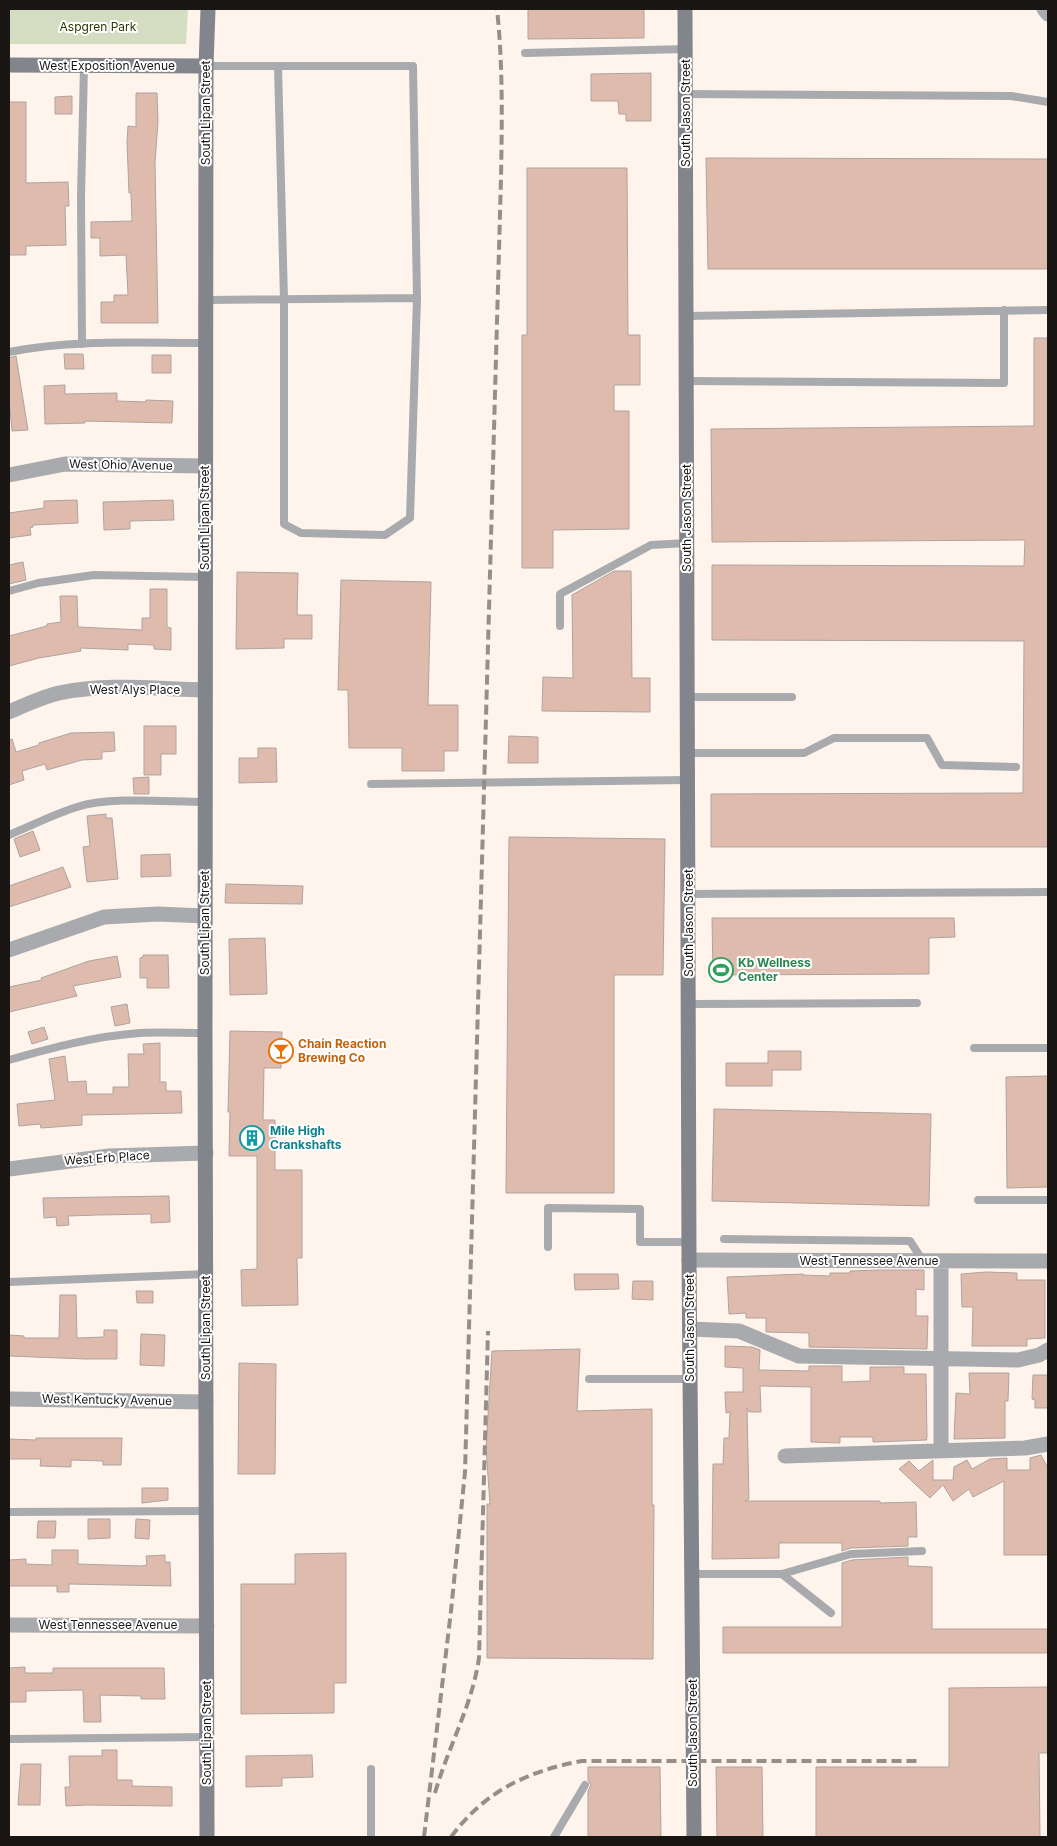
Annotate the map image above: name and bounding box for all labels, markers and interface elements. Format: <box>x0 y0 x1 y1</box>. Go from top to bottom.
park label: Aspgren Park <box>60 19 137 34</box>
street label: West Exposition Avenue <box>39 58 175 73</box>
street label: South Jason Street <box>678 59 693 167</box>
street label: South Lipan Street <box>198 61 213 165</box>
street label: West Ohio Avenue <box>69 456 173 473</box>
street label: South Jason Street <box>679 464 694 572</box>
street label: South Lipan Street <box>197 466 212 570</box>
street label: West Alys Place <box>90 682 180 697</box>
street label: South Jason Street <box>681 869 696 977</box>
street label: South Lipan Street <box>197 871 212 975</box>
place label: Kb Wellness Center <box>738 955 811 984</box>
sports icon: Kb Wellness Center <box>708 957 734 983</box>
place label: Chain Reaction Brewing Co <box>298 1036 386 1065</box>
bar icon: Chain Reaction Brewing Co <box>268 1038 294 1064</box>
place label: Mile High Crankshafts <box>270 1123 342 1152</box>
building icon: Mile High Crankshafts <box>239 1125 265 1151</box>
street label: West Erb Place <box>64 1147 150 1168</box>
street label: West Tennessee Avenue <box>799 1253 939 1268</box>
street label: South Jason Street <box>682 1274 697 1382</box>
street label: South Lipan Street <box>198 1276 213 1380</box>
street label: West Kentucky Avenue <box>42 1391 172 1408</box>
street label: West Tennessee Avenue <box>38 1617 178 1632</box>
street label: South Jason Street <box>685 1679 700 1787</box>
street label: South Lipan Street <box>199 1681 214 1785</box>

